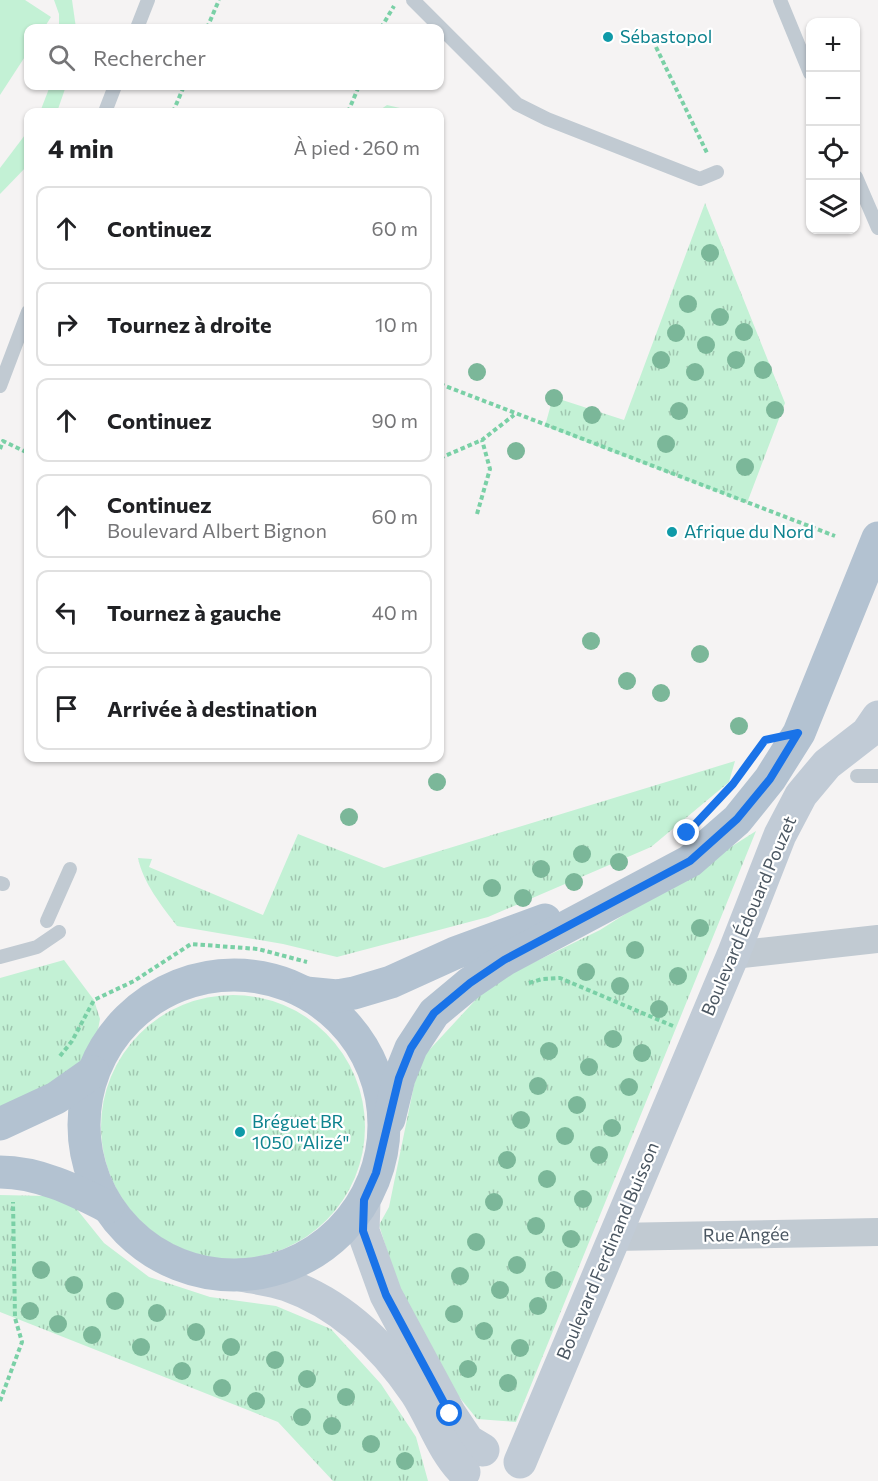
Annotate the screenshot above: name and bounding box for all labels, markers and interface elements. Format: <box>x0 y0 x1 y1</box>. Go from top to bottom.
map controls <box>806 18 860 234</box>
button: + <box>806 18 860 72</box>
search box <box>24 24 444 90</box>
place label: Sébastopol <box>620 25 712 47</box>
marker: Sébastopol <box>601 30 615 44</box>
icon: search <box>45 41 78 74</box>
text: Rechercher <box>93 44 206 71</box>
button: − <box>806 72 860 126</box>
button: locate <box>806 126 860 180</box>
text: 4 min <box>48 132 114 163</box>
text: À pied · 260 m <box>293 135 420 159</box>
button: layers <box>806 180 860 234</box>
icon: ahead <box>50 212 83 245</box>
text: Continuez <box>107 215 212 242</box>
text: 60 m <box>372 216 418 240</box>
icon: right <box>50 308 83 341</box>
text: Tournez à droite <box>107 311 272 338</box>
text: 10 m <box>375 312 418 336</box>
icon: ahead <box>50 404 83 437</box>
text: Continuez <box>107 407 212 434</box>
text: 90 m <box>372 408 418 432</box>
text: Continuez <box>107 491 212 518</box>
icon: ahead <box>50 500 83 533</box>
text: 60 m <box>372 504 418 528</box>
text: Boulevard Albert Bignon <box>107 518 327 542</box>
place label: Afrique du Nord <box>684 520 814 542</box>
marker: Afrique du Nord <box>665 525 679 539</box>
icon: left <box>50 596 83 629</box>
text: Tournez à gauche <box>107 599 281 626</box>
text: 40 m <box>372 600 418 624</box>
icon: arrive <box>50 692 83 725</box>
text: Arrivée à destination <box>107 695 317 722</box>
street label: Boulevard Édouard Pouzet <box>696 812 800 1019</box>
route end <box>673 819 699 845</box>
place label: Bréguet BR 1050 "Alizé" <box>252 1110 349 1153</box>
marker: Bréguet BR 1050 "Alizé" <box>233 1125 247 1139</box>
street label: Boulevard Ferdinand Buisson <box>551 1138 663 1363</box>
street label: Rue Angée <box>703 1222 789 1246</box>
route start <box>436 1400 462 1426</box>

